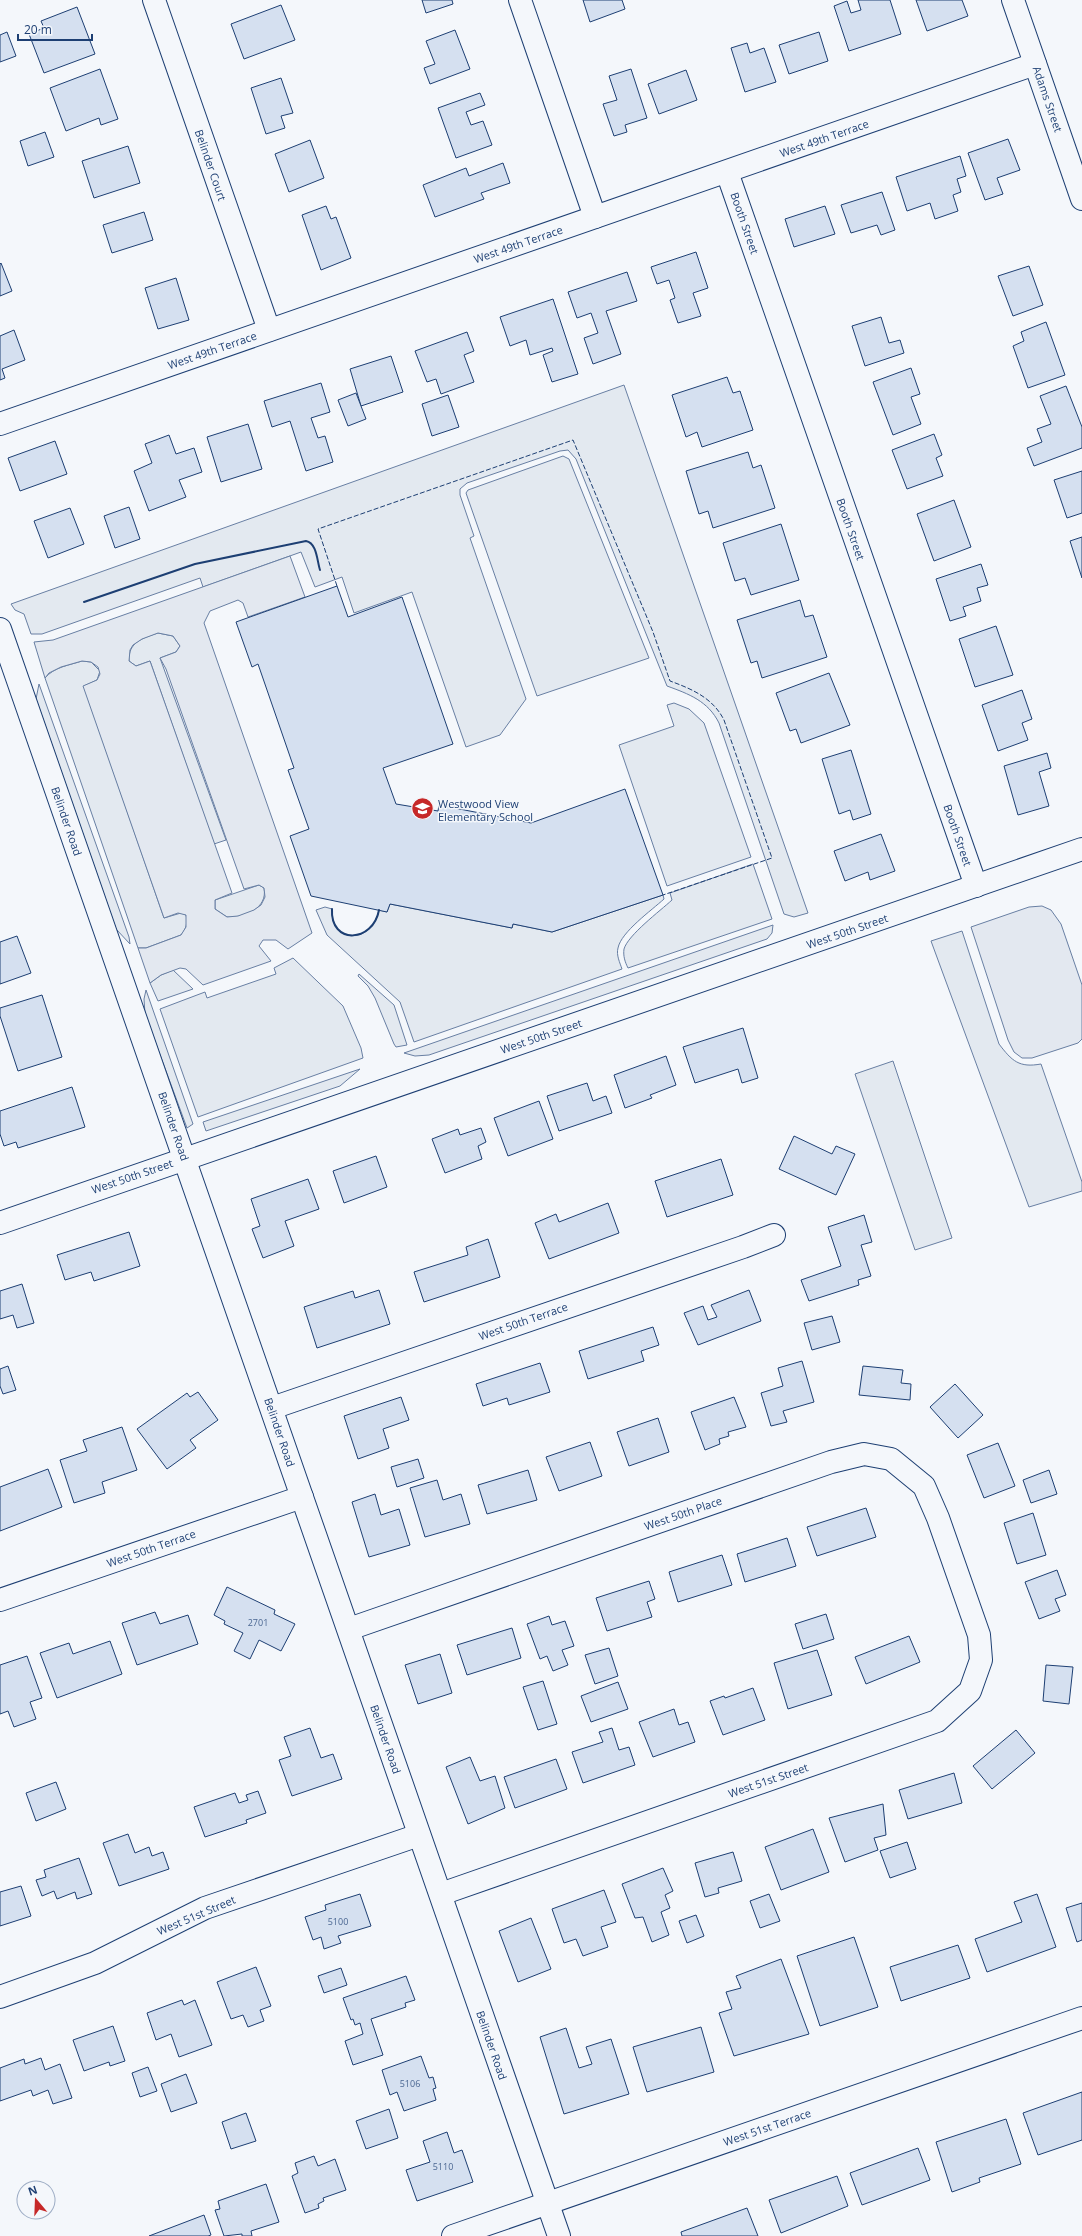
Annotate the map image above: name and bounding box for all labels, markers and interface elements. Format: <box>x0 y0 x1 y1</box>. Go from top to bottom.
scale bar <box>18 16 92 42</box>
text: 20 m <box>24 21 52 38</box>
street label: Adams Street <box>1030 64 1066 134</box>
street label: West 49th Terrace <box>777 116 871 160</box>
street label: Belinder Court <box>192 127 230 203</box>
street label: Booth Street <box>727 190 763 256</box>
street label: West 49th Terrace <box>471 222 565 266</box>
street label: West 49th Terrace <box>165 328 259 372</box>
street label: Booth Street <box>833 496 869 562</box>
street label: Belinder Road <box>48 784 86 858</box>
school or university icon: Westwood View Elementary School <box>410 796 436 822</box>
place label: Westwood View Elementary School <box>438 796 533 824</box>
street label: Booth Street <box>940 802 976 868</box>
street label: West 50th Street <box>804 910 890 952</box>
street label: West 50th Street <box>498 1015 584 1057</box>
street label: Belinder Road <box>155 1089 193 1163</box>
street label: West 50th Street <box>89 1155 175 1197</box>
street label: West 50th Terrace <box>476 1299 570 1343</box>
street label: Belinder Road <box>261 1395 299 1469</box>
street label: West 50th Place <box>642 1493 724 1533</box>
street label: West 50th Terrace <box>104 1526 198 1570</box>
house number: 2701 <box>248 1616 268 1629</box>
street label: Belinder Road <box>367 1702 405 1776</box>
street label: West 51st Street <box>726 1759 810 1801</box>
street label: West 51st Street <box>155 1892 238 1938</box>
house number: 5100 <box>328 1915 348 1928</box>
street label: Belinder Road <box>473 2008 511 2082</box>
house number: 5106 <box>400 2077 420 2090</box>
street label: West 51st Terrace <box>721 2105 813 2149</box>
house number: 5110 <box>433 2160 453 2173</box>
north arrow <box>16 2180 56 2220</box>
text: N <box>26 2182 39 2199</box>

